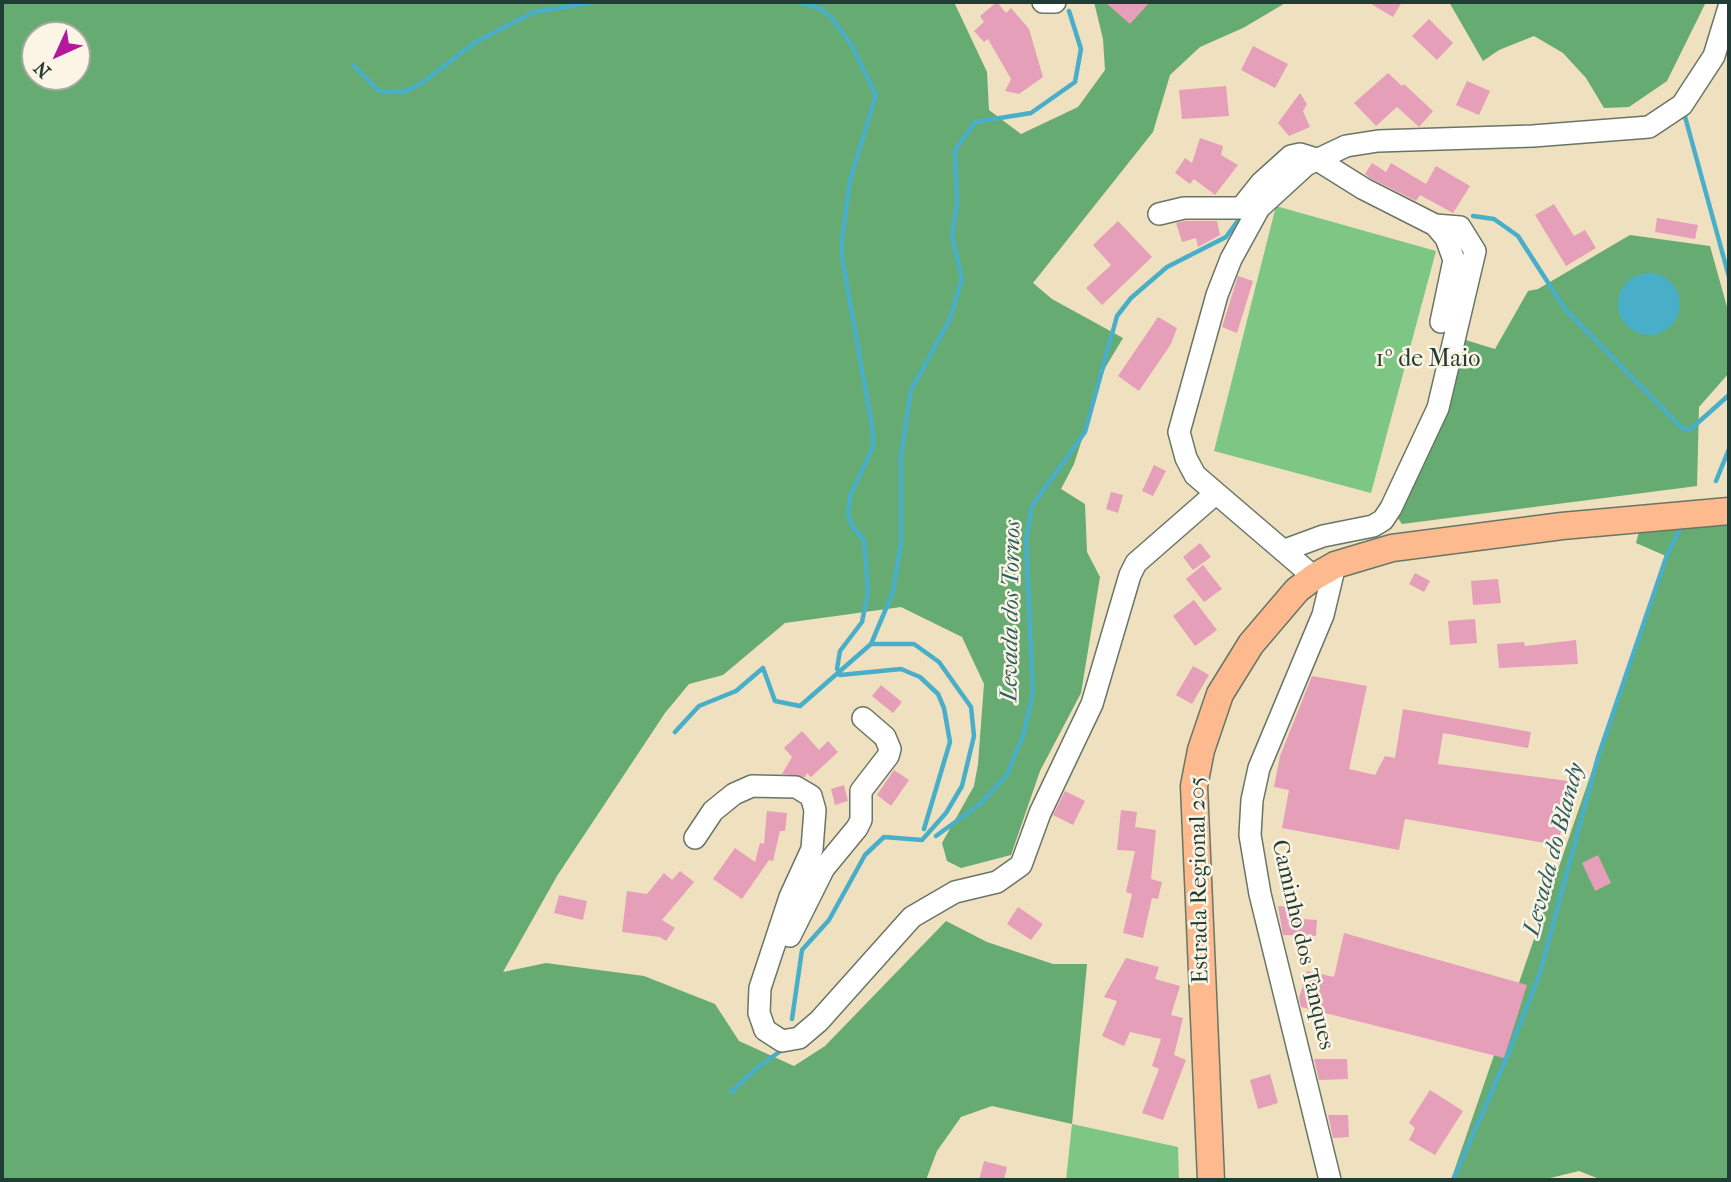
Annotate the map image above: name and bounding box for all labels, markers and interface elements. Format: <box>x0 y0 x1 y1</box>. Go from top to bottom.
north arrow <box>21 21 91 91</box>
text: N <box>30 57 55 82</box>
district label: 1º de Maio <box>1376 346 1480 374</box>
water label: Levada dos Tornos <box>996 520 1028 702</box>
water label: Levada do Blandy <box>1518 760 1592 940</box>
street label: Estrada Regional 205 <box>1184 776 1216 984</box>
street label: Caminho dos Tanques <box>1264 837 1340 1053</box>

